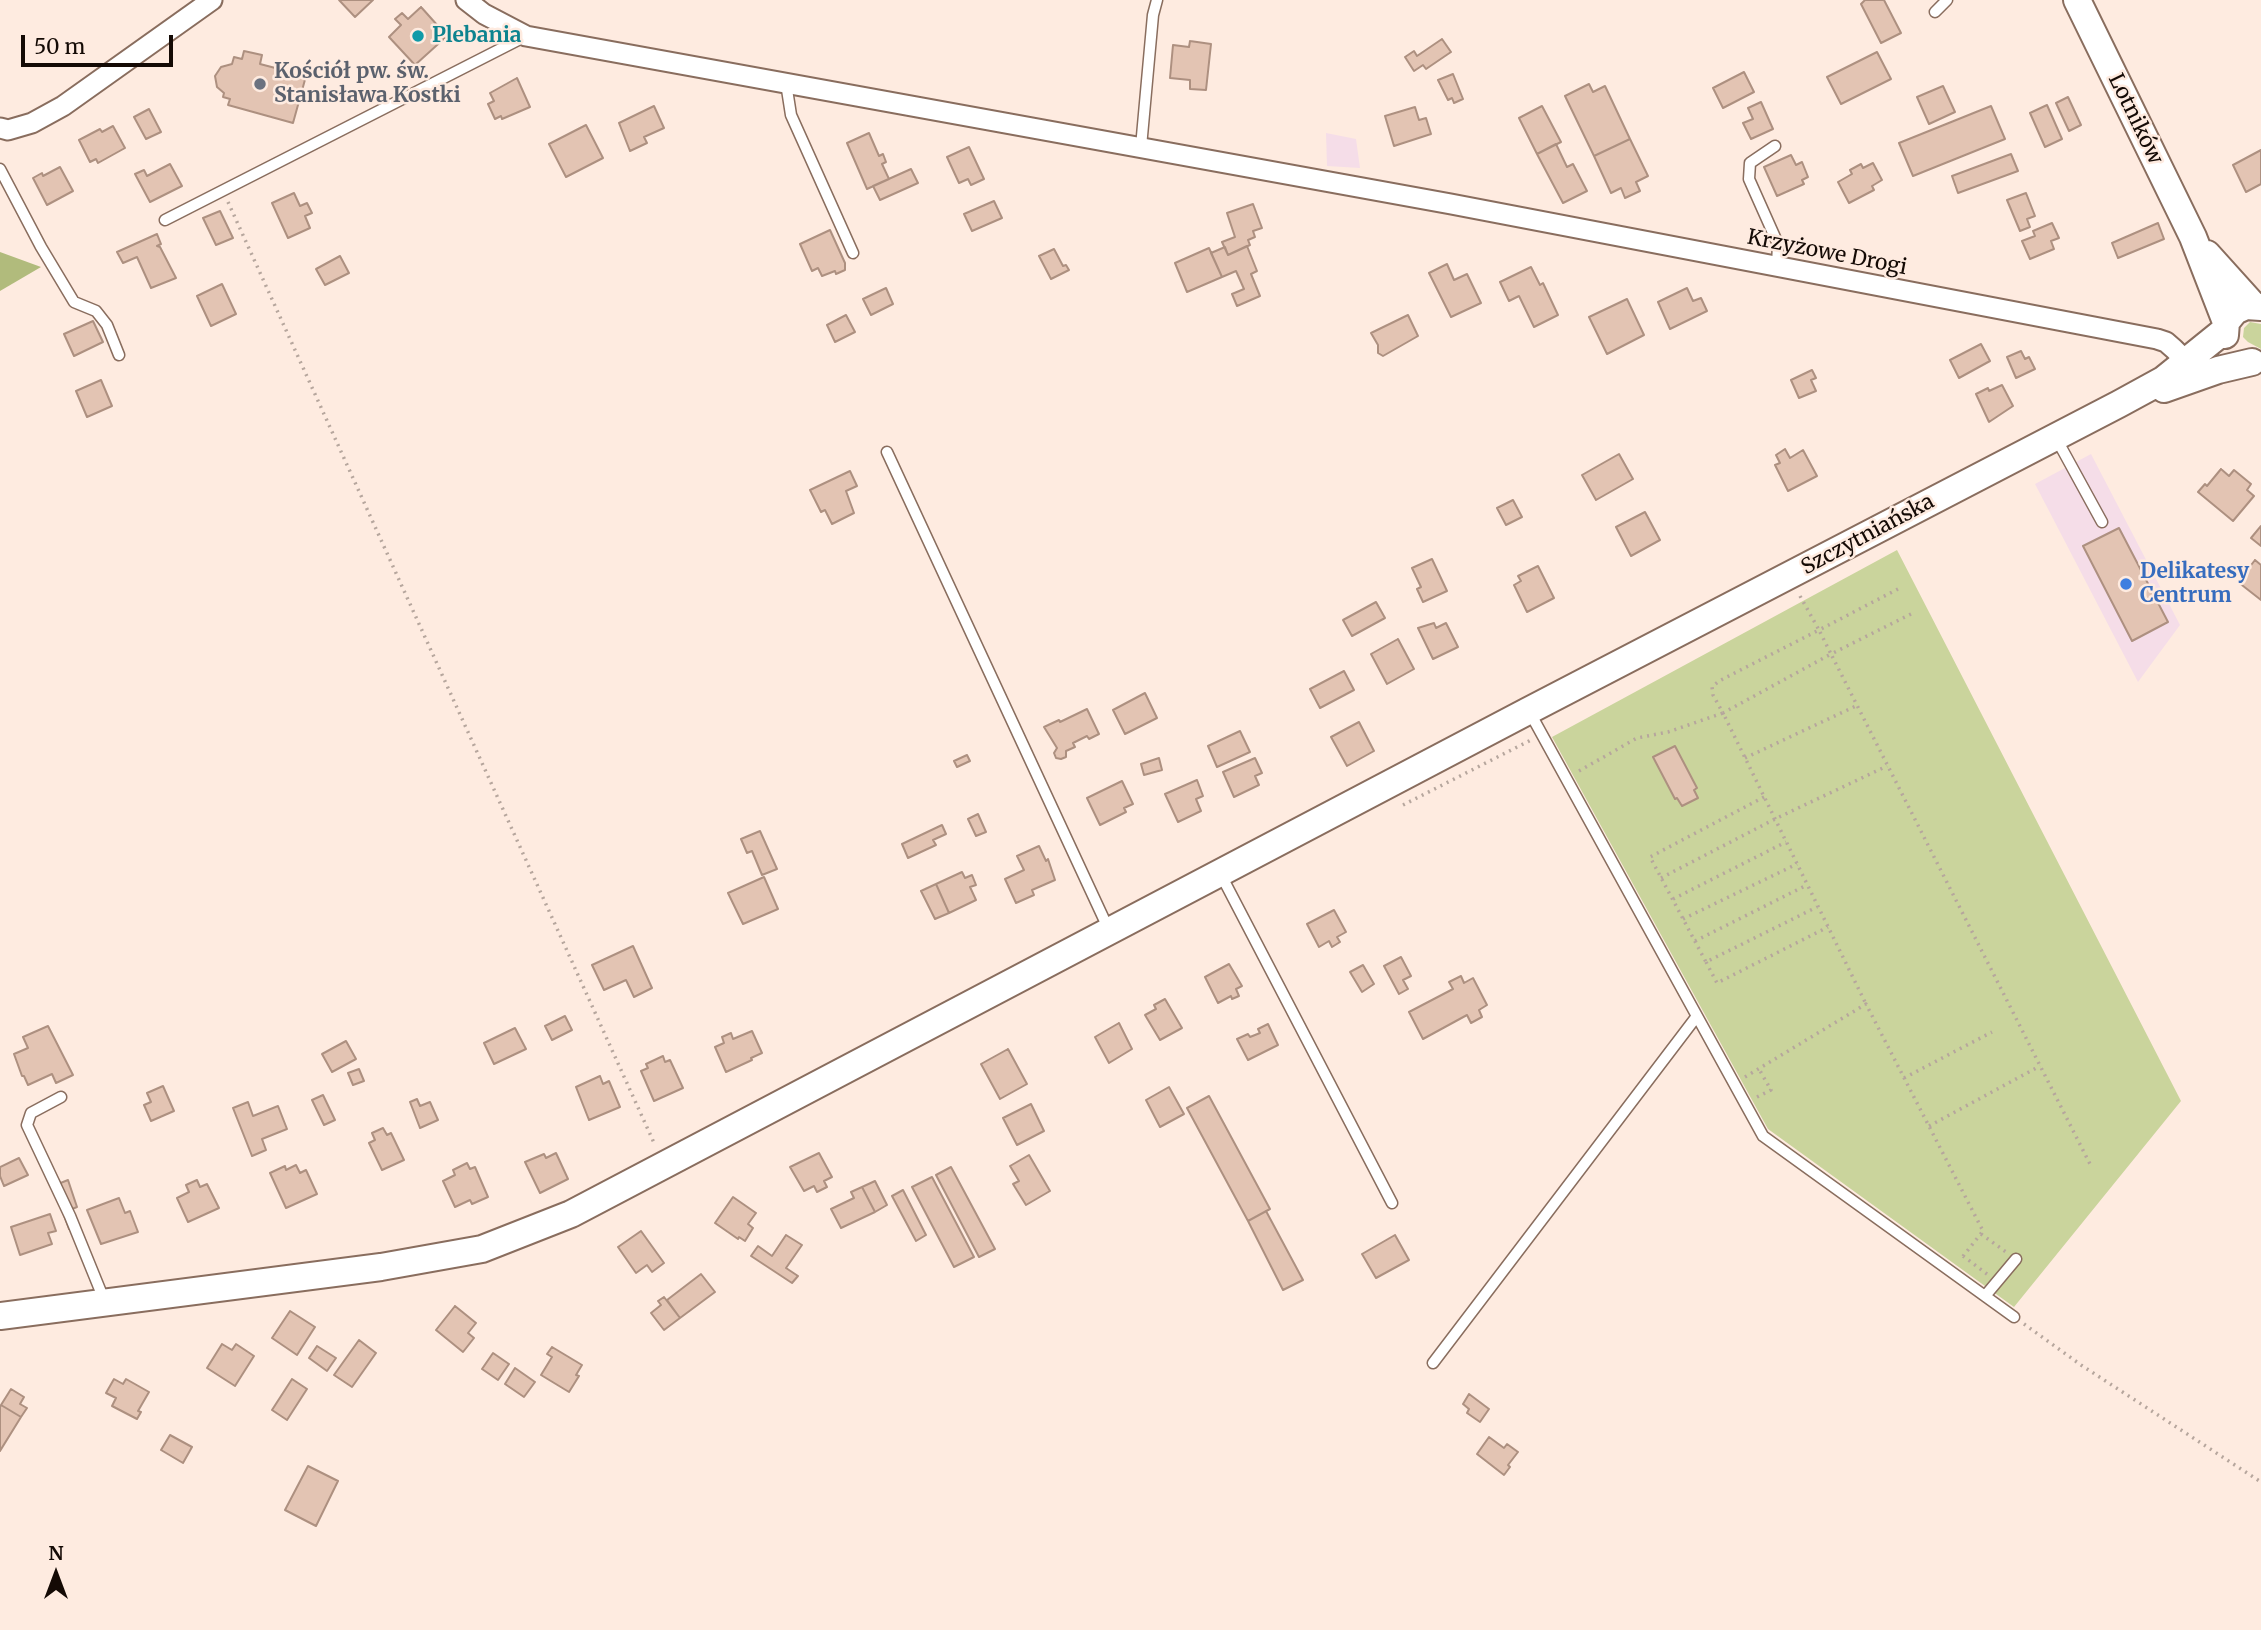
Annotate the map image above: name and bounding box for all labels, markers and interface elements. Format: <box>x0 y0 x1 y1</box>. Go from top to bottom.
scale bar <box>24 21 177 65</box>
place label: Plebania <box>432 23 522 49</box>
marker: Plebania <box>410 28 426 44</box>
text: 50 m <box>34 33 85 60</box>
place label: Kościół pw. św. Stanisława Kostki <box>274 59 461 109</box>
street label: Lotników <box>2102 70 2168 168</box>
marker: Kościół pw. św. Stanisława Kostki <box>252 76 268 92</box>
street label: Krzyżowe Drogi <box>1745 225 1909 281</box>
street label: Szczytniańska <box>1797 489 1939 581</box>
place label: Delikatesy Centrum <box>2140 559 2249 609</box>
marker: Delikatesy Centrum <box>2118 576 2134 592</box>
north arrow <box>21 1539 91 1609</box>
text: N <box>48 1541 64 1565</box>

